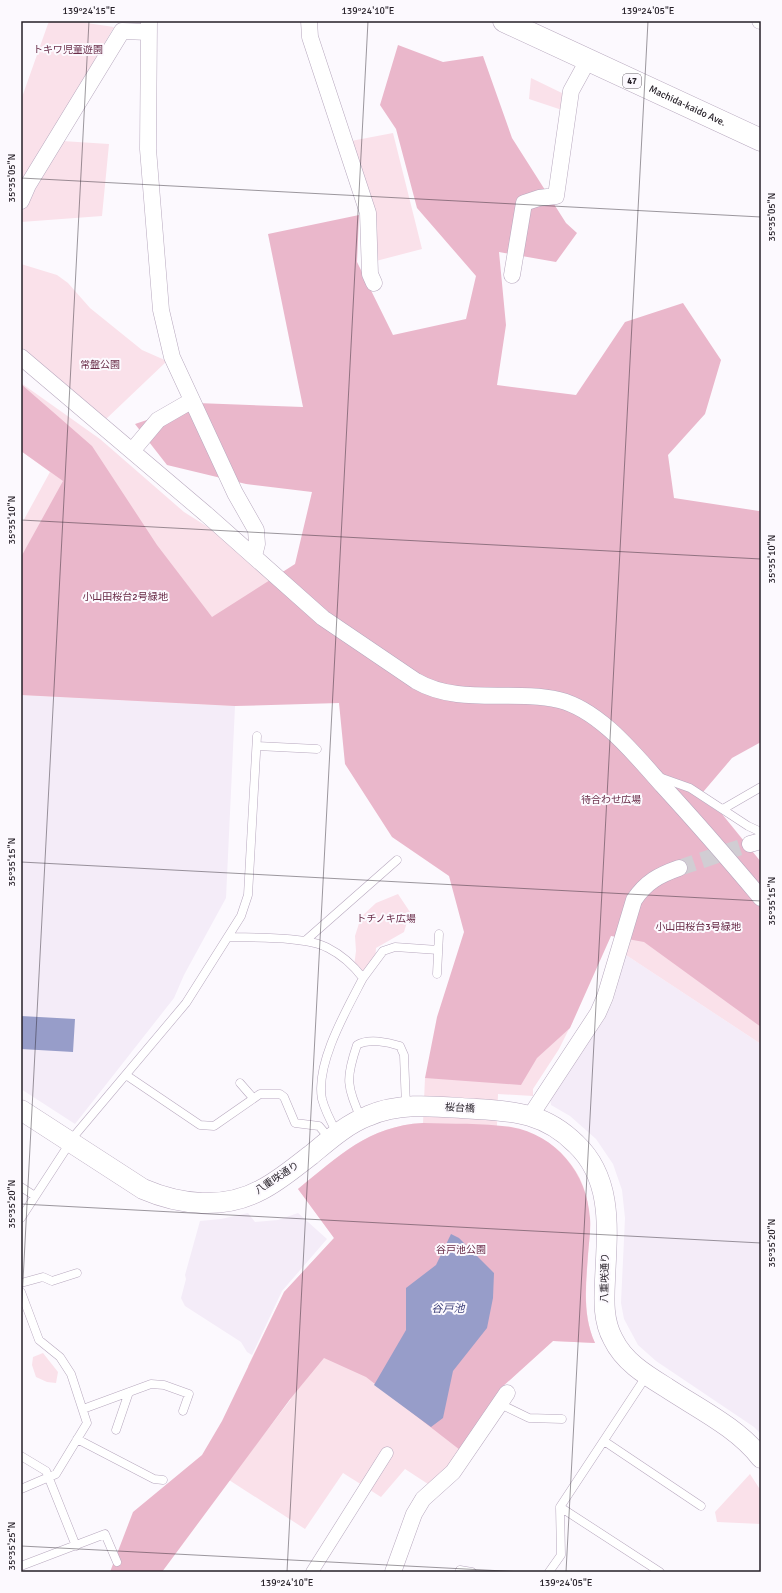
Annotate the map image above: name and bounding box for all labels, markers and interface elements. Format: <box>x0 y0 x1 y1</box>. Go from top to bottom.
text: 139°24'15"E <box>62 5 116 17</box>
text: 139°24'10"E <box>341 5 395 17</box>
text: 139°24'05"E <box>621 5 675 17</box>
park label: トキワ児童遊園 <box>33 44 103 56</box>
road number: 47 <box>623 74 641 88</box>
street label: Machida-kaido Ave. <box>647 83 728 129</box>
text: 35°35'05"N <box>6 154 18 202</box>
text: 35°35'05"N <box>766 193 778 241</box>
park label: 常盤公園 <box>80 359 120 371</box>
text: 35°35'10"N <box>6 496 18 544</box>
text: 35°35'10"N <box>766 535 778 583</box>
park label: 小山田桜台2号緑地 <box>82 591 169 603</box>
park label: 待合わせ広場 <box>581 794 641 806</box>
text: 35°35'15"N <box>6 838 18 886</box>
text: 35°35'15"N <box>766 877 778 925</box>
park label: トチノキ広場 <box>356 913 416 925</box>
park label: 小山田桜台3号緑地 <box>655 921 742 933</box>
street label: 桜台橋 <box>445 1101 475 1115</box>
street label: 八重咲通り <box>253 1159 301 1197</box>
text: 35°35'20"N <box>6 1180 18 1228</box>
text: 35°35'20"N <box>766 1219 778 1267</box>
park label: 谷戸池公園 <box>436 1244 486 1256</box>
street label: 八重咲通り <box>599 1253 611 1303</box>
water label: 谷戸池 <box>432 1302 465 1315</box>
text: 35°35'25"N <box>6 1522 18 1570</box>
text: 139°24'10"E <box>260 1577 314 1589</box>
text: 139°24'05"E <box>539 1577 593 1589</box>

